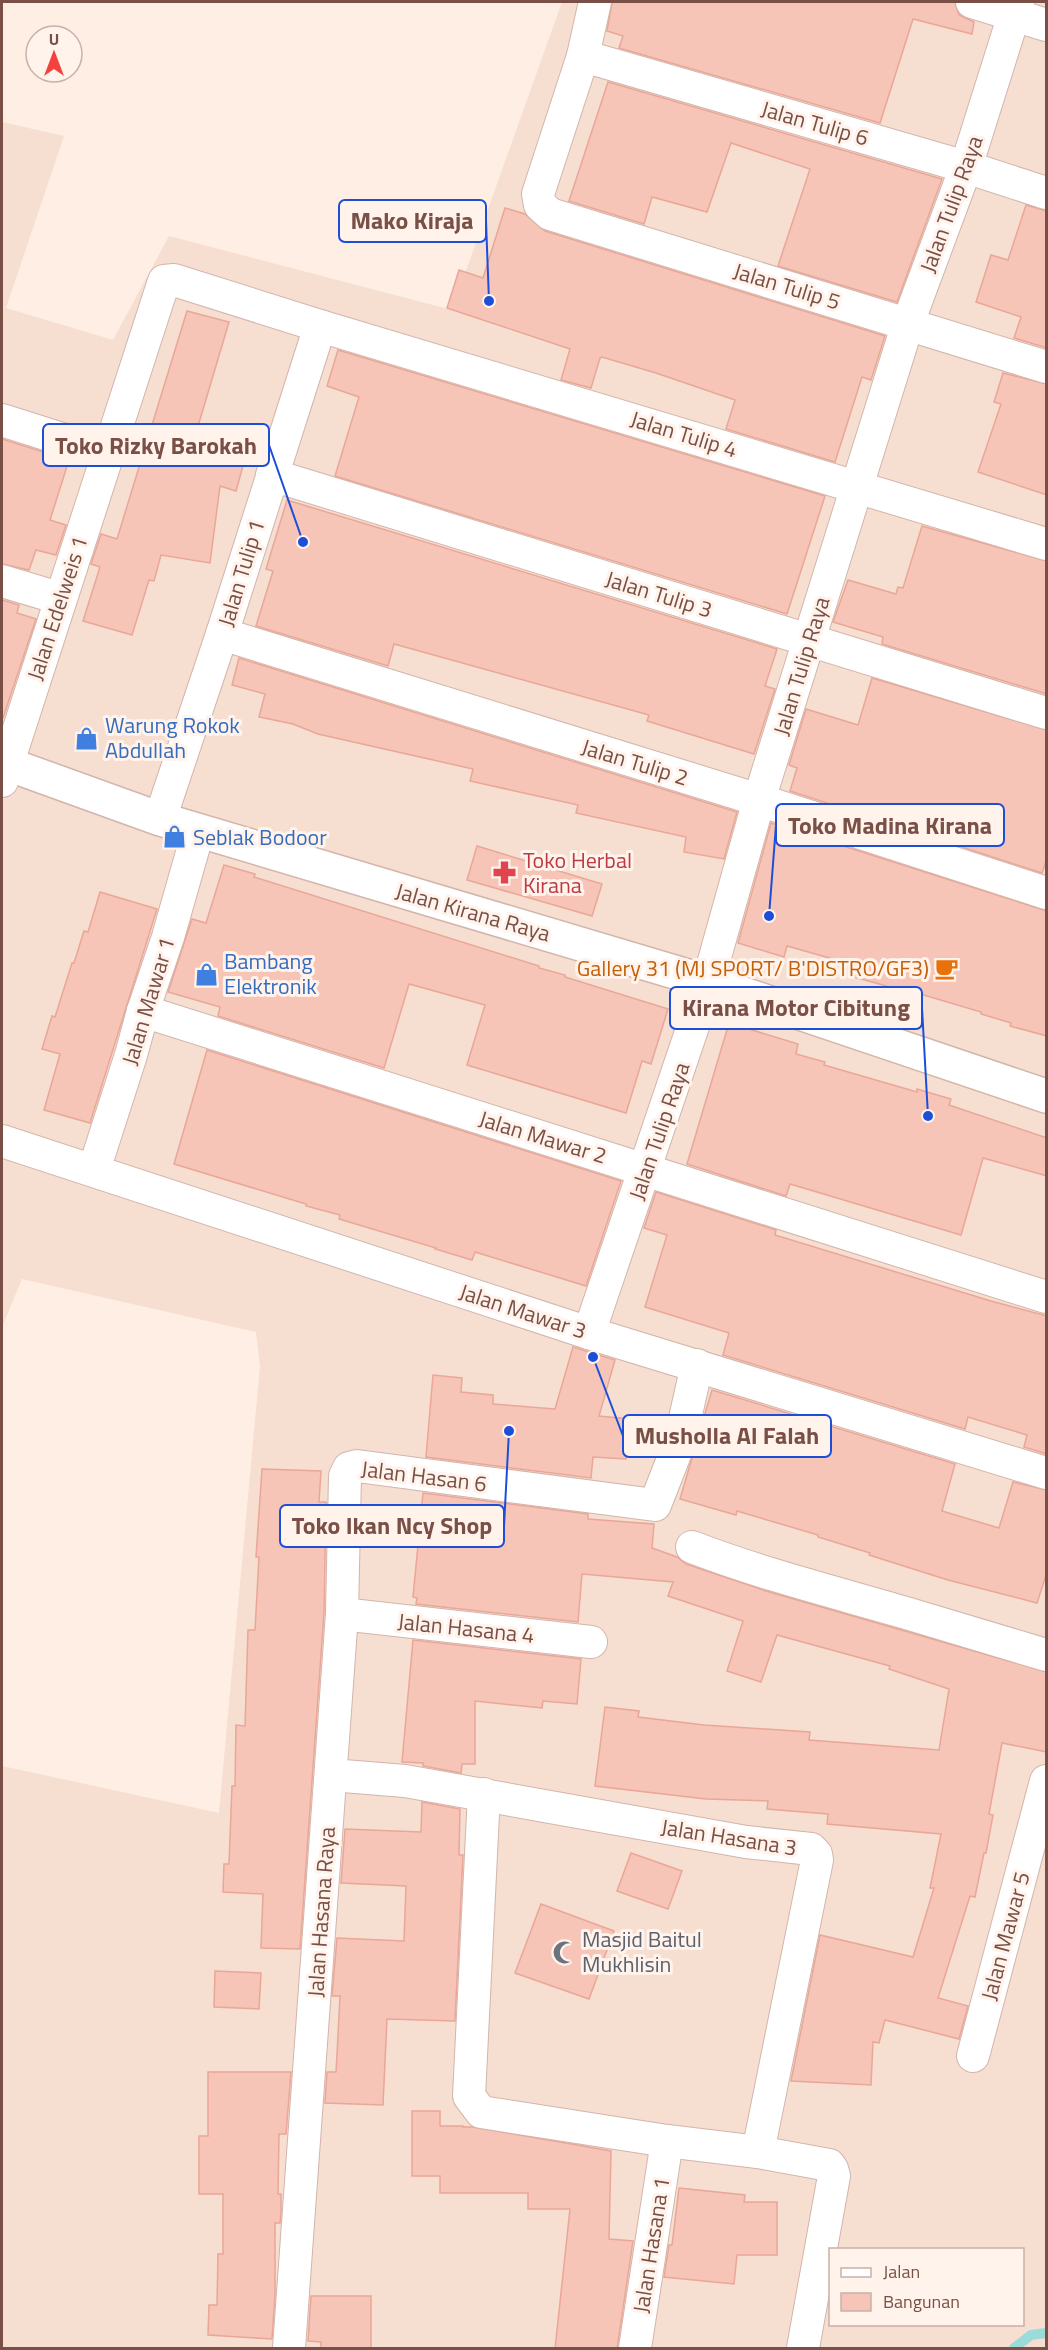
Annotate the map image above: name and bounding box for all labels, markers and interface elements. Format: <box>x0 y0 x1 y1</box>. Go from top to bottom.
north arrow <box>24 24 84 84</box>
text: U <box>49 27 59 51</box>
street label: Jalan Tulip 6 <box>757 91 873 155</box>
street label: Jalan Tulip Raya <box>910 131 992 277</box>
callout: Mako Kiraja <box>339 200 486 242</box>
text: Mako Kiraja <box>350 202 474 238</box>
street label: Jalan Tulip 5 <box>729 254 845 318</box>
street label: Jalan Tulip 4 <box>626 402 742 466</box>
callout: Toko Rizky Barokah <box>43 424 269 466</box>
text: Toko Rizky Barokah <box>55 427 257 463</box>
street label: Jalan Tulip 1 <box>209 515 273 631</box>
street label: Jalan Edelweis 1 <box>18 531 96 685</box>
street label: Jalan Tulip 3 <box>601 562 717 626</box>
street label: Jalan Tulip Raya <box>764 592 838 740</box>
place label: Warung Rokok Abdullah <box>105 708 240 767</box>
shop icon: Warung Rokok Abdullah <box>74 725 100 751</box>
street label: Jalan Tulip 2 <box>577 730 693 794</box>
callout: Toko Madina Kirana <box>776 804 1004 846</box>
text: Toko Madina Kirana <box>788 807 992 843</box>
place label: Seblak Bodoor <box>193 820 327 854</box>
shop icon: Seblak Bodoor <box>162 824 188 850</box>
place label: Toko Herbal Kirana <box>523 843 632 902</box>
pharmacy icon: Toko Herbal Kirana <box>492 860 518 886</box>
street label: Jalan Kirana Raya <box>392 874 554 950</box>
street label: Jalan Mawar 1 <box>112 933 184 1069</box>
place label: Bambang Elektronik <box>224 944 317 1003</box>
place label: Gallery 31 (MJ SPORT/ B'DISTRO/GF3) <box>577 951 929 985</box>
cafe icon: Gallery 31 (MJ SPORT/ B'DISTRO/GF3) <box>934 955 960 981</box>
shop icon: Bambang Elektronik <box>193 961 219 987</box>
callout: Kirana Motor Cibitung <box>670 987 922 1029</box>
text: Kirana Motor Cibitung <box>682 989 910 1025</box>
street label: Jalan Tulip Raya <box>620 1058 698 1204</box>
street label: Jalan Mawar 2 <box>475 1101 611 1173</box>
street label: Jalan Mawar 3 <box>455 1274 591 1348</box>
callout: Musholla Al Falah <box>623 1415 831 1457</box>
text: Musholla Al Falah <box>635 1417 819 1453</box>
street label: Jalan Hasan 6 <box>359 1451 489 1501</box>
callout: Toko Ikan Ncy Shop <box>280 1505 504 1547</box>
text: Toko Ikan Ncy Shop <box>292 1507 492 1543</box>
street label: Jalan Hasana 4 <box>396 1604 536 1652</box>
street label: Jalan Hasana 3 <box>659 1809 799 1865</box>
street label: Jalan Hasana Raya <box>298 1826 344 1998</box>
street label: Jalan Mawar 5 <box>971 1868 1039 2004</box>
place label: Masjid Baitul Mukhlisin <box>582 1922 702 1981</box>
mosque icon: Masjid Baitul Mukhlisin <box>551 1939 577 1965</box>
street label: Jalan Hasana 1 <box>623 2175 679 2315</box>
legend <box>829 2248 1024 2326</box>
text: Jalan <box>883 2258 920 2285</box>
text: Bangunan <box>883 2288 960 2315</box>

